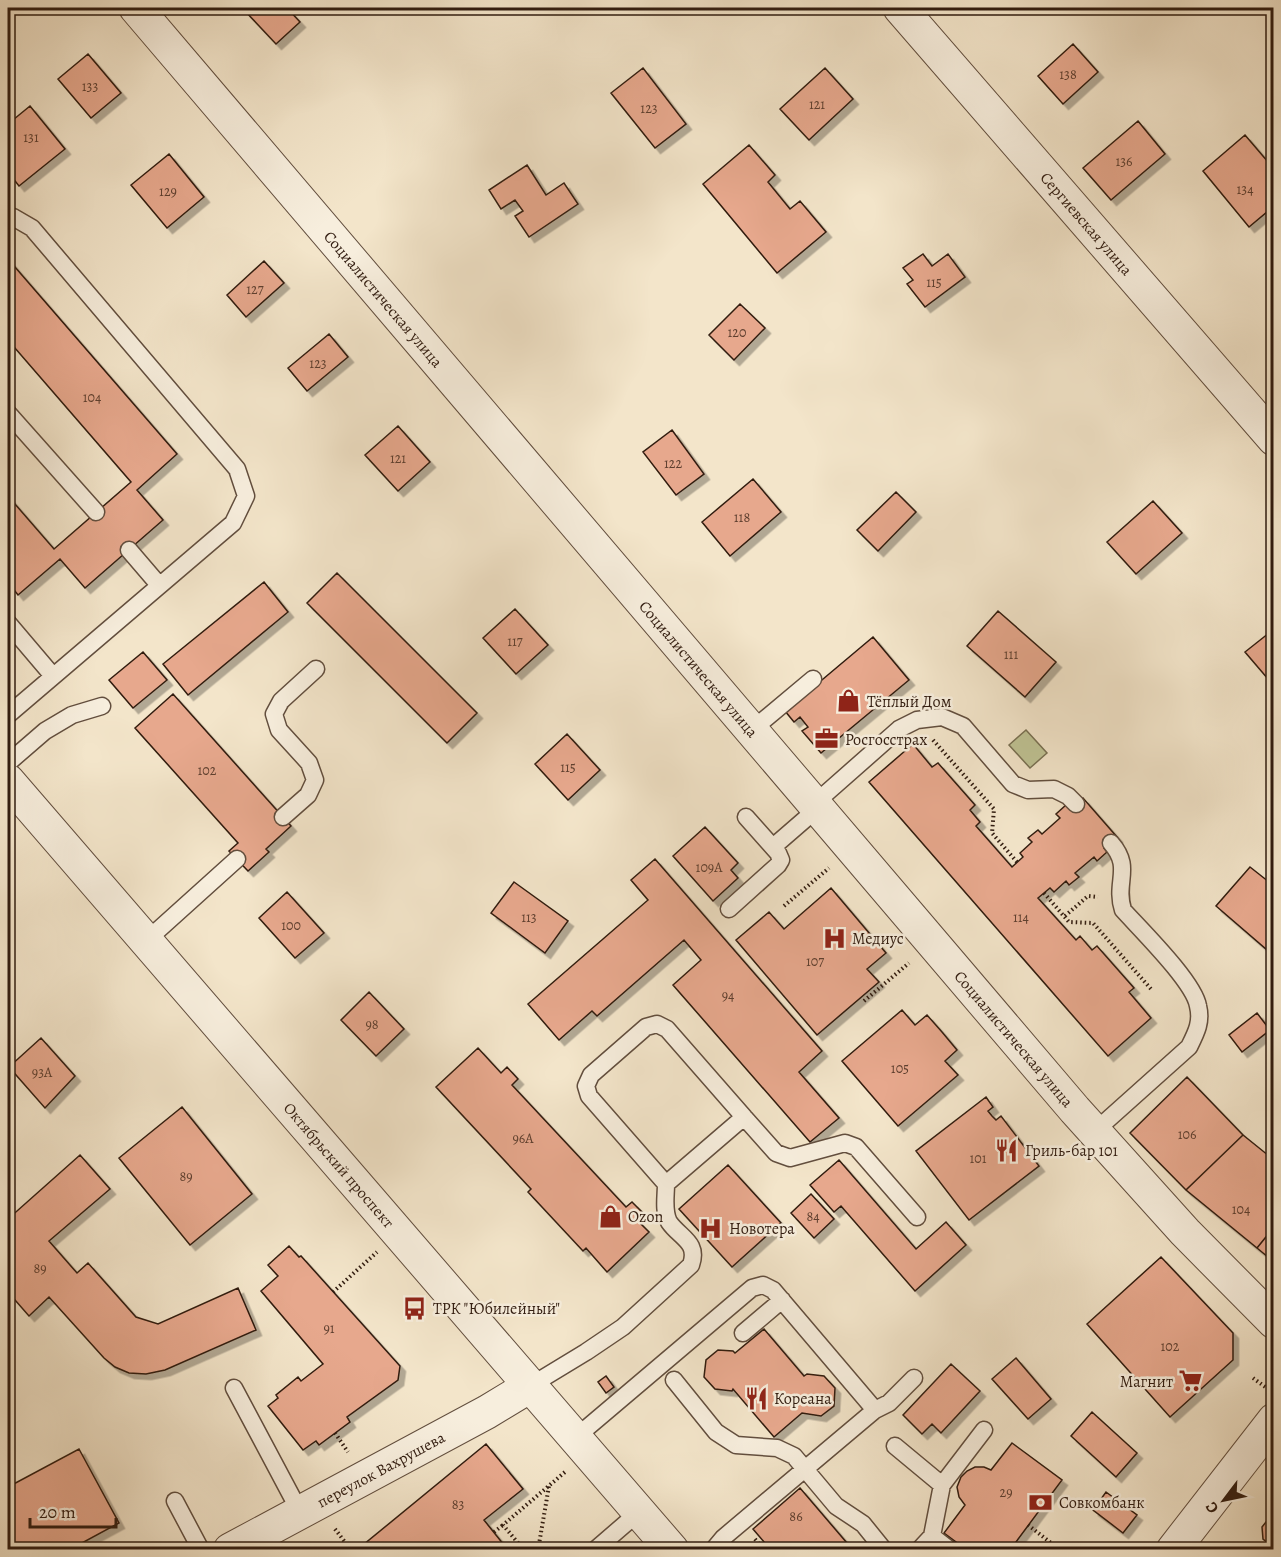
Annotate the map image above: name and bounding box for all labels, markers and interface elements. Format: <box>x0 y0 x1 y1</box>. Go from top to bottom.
house number: 138 <box>1059 65 1077 84</box>
house number: 133 <box>82 77 98 96</box>
house number: 121 <box>809 95 825 114</box>
house number: 123 <box>640 99 658 118</box>
house number: 131 <box>23 128 39 147</box>
house number: 136 <box>1115 152 1133 171</box>
street label: Сергиевская улица <box>1035 167 1138 281</box>
house number: 134 <box>1237 180 1253 199</box>
house number: 129 <box>159 182 177 201</box>
street label: Социалистическая улица <box>318 226 448 373</box>
house number: 115 <box>926 273 942 292</box>
house number: 127 <box>246 280 264 299</box>
house number: 120 <box>728 323 746 342</box>
house number: 123 <box>309 354 327 373</box>
house number: 104 <box>83 388 101 407</box>
house number: 121 <box>390 449 406 468</box>
house number: 122 <box>664 454 682 473</box>
house number: 118 <box>734 508 750 527</box>
street label: Социалистическая улица <box>634 596 763 743</box>
house number: 117 <box>507 632 523 651</box>
house number: 111 <box>1004 645 1018 664</box>
shop icon: Тёплый Дом <box>836 688 862 714</box>
place label: Тёплый Дом <box>867 691 952 713</box>
office icon: Росгосстрах <box>814 726 840 752</box>
place label: Росгосстрах <box>845 729 927 751</box>
house number: 115 <box>560 758 576 777</box>
house number: 102 <box>198 761 217 780</box>
house number: 109А <box>696 858 723 877</box>
house number: 113 <box>521 908 537 927</box>
house number: 114 <box>1013 908 1029 927</box>
house number: 100 <box>281 916 301 935</box>
hospital icon: Медиус <box>821 925 847 951</box>
place label: Медиус <box>852 928 904 950</box>
house number: 107 <box>806 952 824 971</box>
street label: Социалистическая улица <box>949 966 1078 1113</box>
house number: 94 <box>722 986 734 1005</box>
house number: 98 <box>365 1015 379 1034</box>
house number: 105 <box>891 1059 909 1078</box>
house number: 93А <box>32 1063 53 1082</box>
street label: Октябрьский проспект <box>278 1098 399 1233</box>
house number: 106 <box>1178 1125 1196 1144</box>
house number: 96А <box>512 1129 534 1148</box>
restaurant icon: Гриль-бар 101 <box>994 1137 1020 1163</box>
place label: Гриль-бар 101 <box>1025 1140 1118 1162</box>
house number: 101 <box>969 1149 987 1168</box>
house number: 89 <box>179 1167 193 1186</box>
house number: 104 <box>1232 1200 1250 1219</box>
shop icon: Ozon <box>597 1203 623 1229</box>
place label: Ozon <box>628 1206 663 1228</box>
house number: 84 <box>806 1207 820 1226</box>
hospital icon: Новотера <box>698 1215 724 1241</box>
place label: Новотера <box>729 1218 795 1240</box>
house number: 89 <box>33 1259 47 1278</box>
bus stop icon: ТРК "Юбилейный" <box>402 1295 428 1321</box>
place label: ТРК "Юбилейный" <box>433 1298 560 1320</box>
house number: 91 <box>323 1319 335 1338</box>
house number: 102 <box>1161 1337 1180 1356</box>
supermarket icon: Магнит <box>1178 1368 1204 1394</box>
place label: Магнит <box>1120 1371 1173 1393</box>
restaurant icon: Кореана <box>743 1385 769 1411</box>
place label: Кореана <box>774 1388 832 1410</box>
street label: переулок Вахрушева <box>313 1426 450 1513</box>
north arrow <box>1194 1470 1254 1530</box>
house number: 29 <box>999 1483 1013 1502</box>
bank icon: Совкомбанк <box>1028 1489 1054 1515</box>
scale bar <box>30 1491 116 1529</box>
place label: Совкомбанк <box>1059 1492 1145 1514</box>
house number: 83 <box>452 1495 464 1514</box>
text: С <box>1200 1497 1224 1517</box>
text: 20 m <box>39 1500 76 1524</box>
house number: 86 <box>789 1507 803 1526</box>

